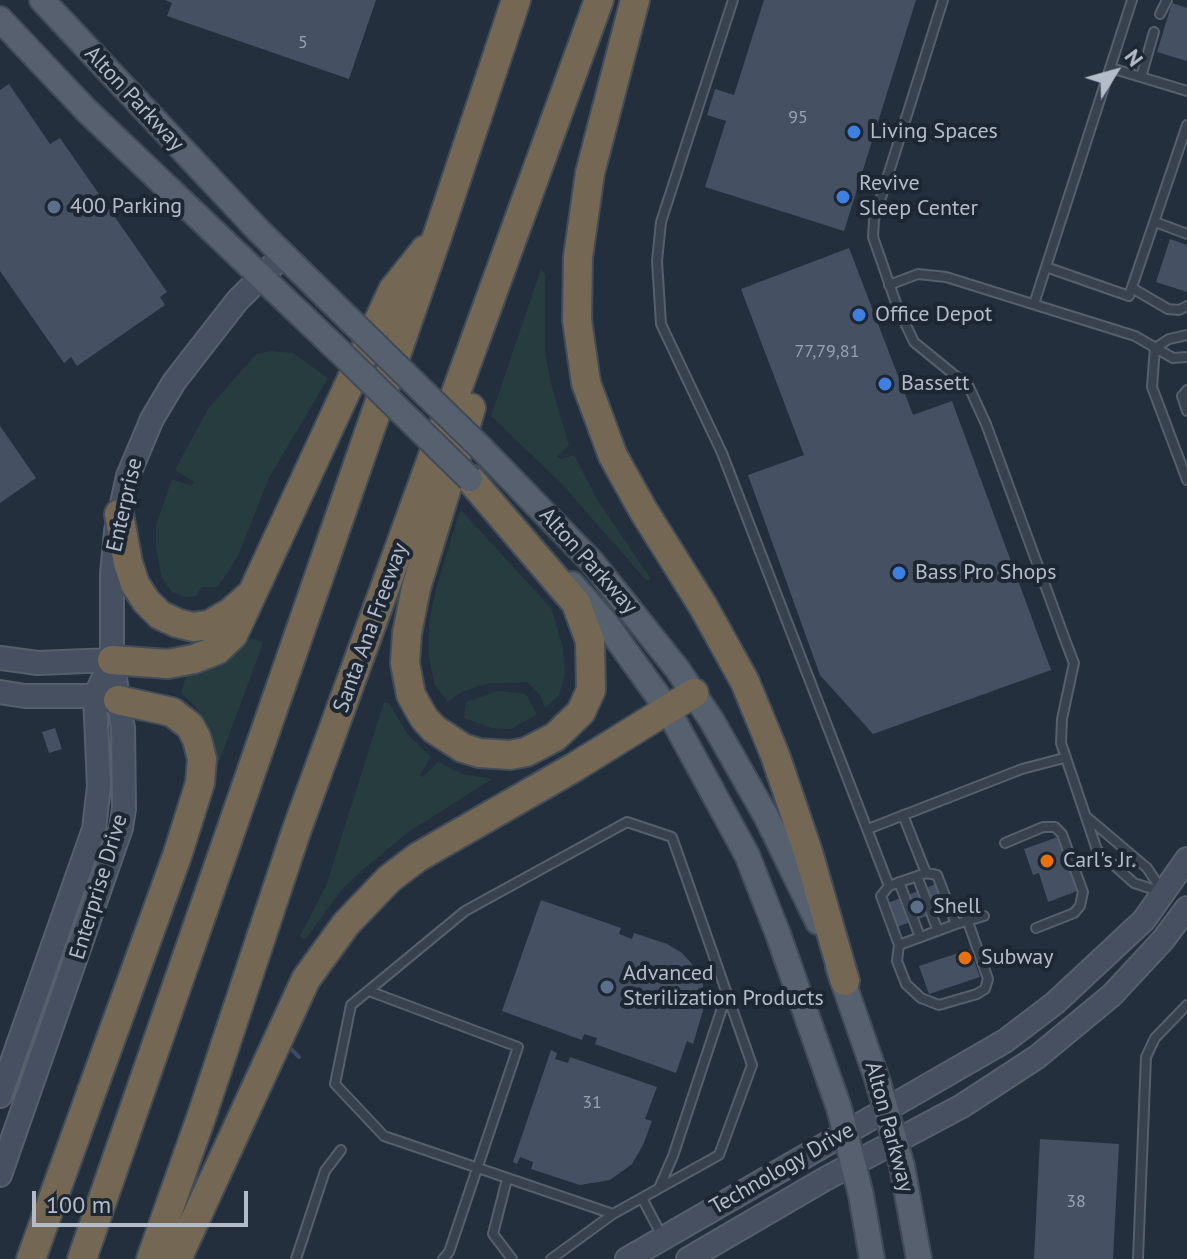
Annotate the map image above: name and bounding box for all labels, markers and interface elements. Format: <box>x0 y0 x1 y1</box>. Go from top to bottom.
house number: 5 <box>298 32 308 54</box>
north arrow <box>1075 32 1155 112</box>
street label: Alton Parkway <box>79 41 189 157</box>
text: N <box>1119 43 1150 72</box>
house number: 95 <box>788 107 808 129</box>
place label: Living Spaces <box>870 119 998 145</box>
marker: Living Spaces <box>845 123 863 141</box>
place label: Revive Sleep Center <box>859 171 978 222</box>
marker: Revive Sleep Center <box>834 188 852 206</box>
place label: 400 Parking <box>70 194 182 220</box>
marker: 400 Parking <box>45 198 63 216</box>
place label: Office Depot <box>875 302 992 328</box>
marker: Office Depot <box>850 306 868 324</box>
house number: 77,79,81 <box>795 341 859 363</box>
place label: Bassett <box>901 371 969 397</box>
marker: Bassett <box>876 375 894 393</box>
street label: Enterprise <box>101 456 149 554</box>
street label: Alton Parkway <box>533 502 643 620</box>
street label: Santa Ana Freeway <box>328 540 414 716</box>
place label: Bass Pro Shops <box>915 560 1057 586</box>
marker: Bass Pro Shops <box>890 564 908 582</box>
street label: Enterprise Drive <box>64 811 134 963</box>
place label: Carl's Jr. <box>1063 848 1136 874</box>
marker: Carl's Jr. <box>1038 852 1056 870</box>
place label: Shell <box>933 894 981 920</box>
marker: Shell <box>908 898 926 916</box>
place label: Subway <box>981 945 1054 971</box>
marker: Subway <box>956 949 974 967</box>
place label: Advanced Sterilization Products <box>623 961 824 1012</box>
marker: Advanced Sterilization Products <box>598 978 616 996</box>
street label: Alton Parkway <box>859 1059 919 1195</box>
house number: 31 <box>582 1092 602 1114</box>
street label: Technology Drive <box>705 1117 859 1221</box>
scale bar <box>36 1175 252 1225</box>
text: 100 m <box>46 1189 111 1220</box>
house number: 38 <box>1066 1191 1086 1213</box>

